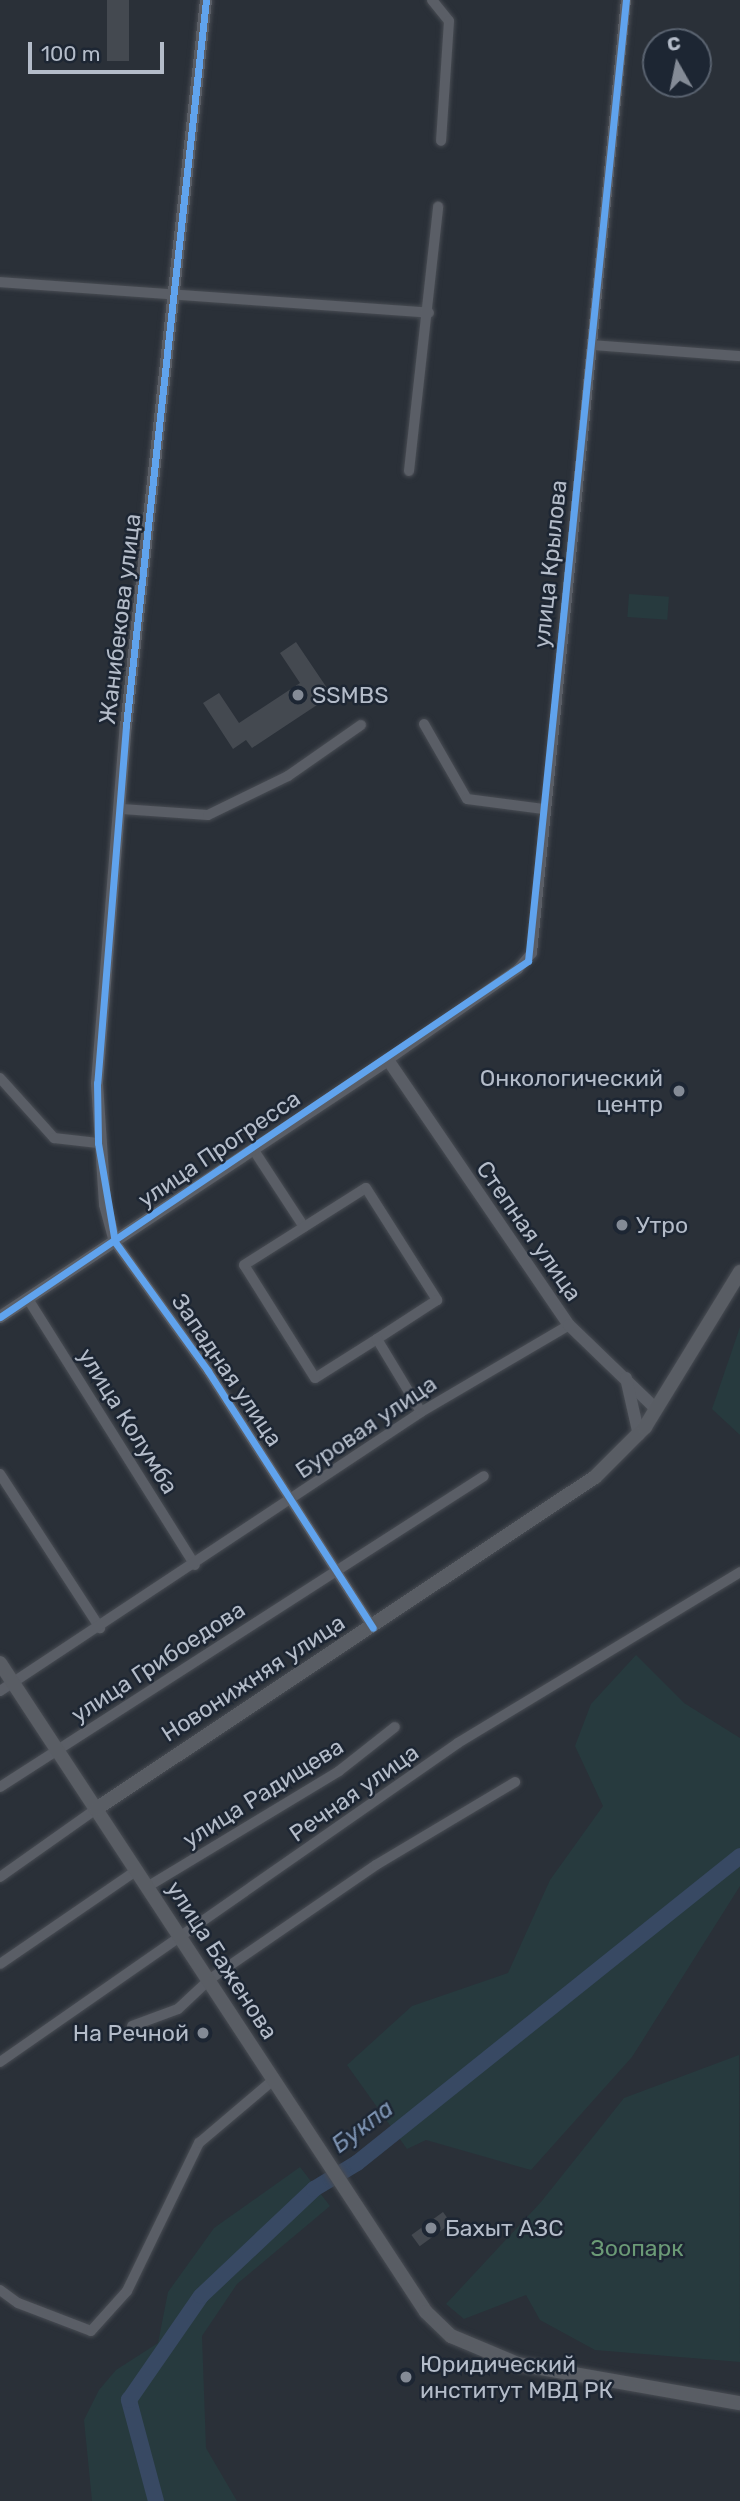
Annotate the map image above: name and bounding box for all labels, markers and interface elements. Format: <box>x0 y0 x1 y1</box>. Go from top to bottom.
scale bar <box>32 28 168 72</box>
north arrow <box>642 28 712 98</box>
text: С <box>666 31 682 56</box>
text: 100 m <box>41 41 100 66</box>
street label: улица Крылова <box>527 479 573 649</box>
street label: Жанибекова улица <box>93 512 147 726</box>
place label: SSMBS <box>312 681 389 709</box>
marker: SSMBS <box>290 687 306 703</box>
place label: Онкологический центр <box>480 1064 663 1118</box>
marker: Онкологический центр <box>669 1081 689 1101</box>
street label: улица Прогресса <box>133 1085 305 1213</box>
street label: Степная улица <box>470 1156 588 1306</box>
place label: Утро <box>636 1211 688 1239</box>
marker: Утро <box>614 1217 630 1233</box>
street label: Западная улица <box>166 1288 288 1452</box>
street label: улица Колумба <box>72 1343 184 1499</box>
street label: Буровая улица <box>290 1370 442 1484</box>
street label: улица Грибоедова <box>66 1596 250 1728</box>
street label: Новонижняя улица <box>156 1608 350 1748</box>
street label: улица Радищева <box>178 1732 348 1854</box>
street label: Речная улица <box>284 1738 424 1848</box>
street label: улица Баженова <box>161 1876 283 2044</box>
place label: На Речной <box>73 2019 189 2047</box>
marker: На Речной <box>195 2025 211 2041</box>
water label: Букпа <box>327 2095 399 2159</box>
place label: Бахыт АЗС <box>445 2214 564 2242</box>
marker: Бахыт АЗС <box>423 2220 439 2236</box>
park label: Зоопарк <box>590 2234 684 2262</box>
place label: Юридический институт МВД РК <box>420 2350 613 2404</box>
marker: Юридический институт МВД РК <box>398 2369 414 2385</box>

